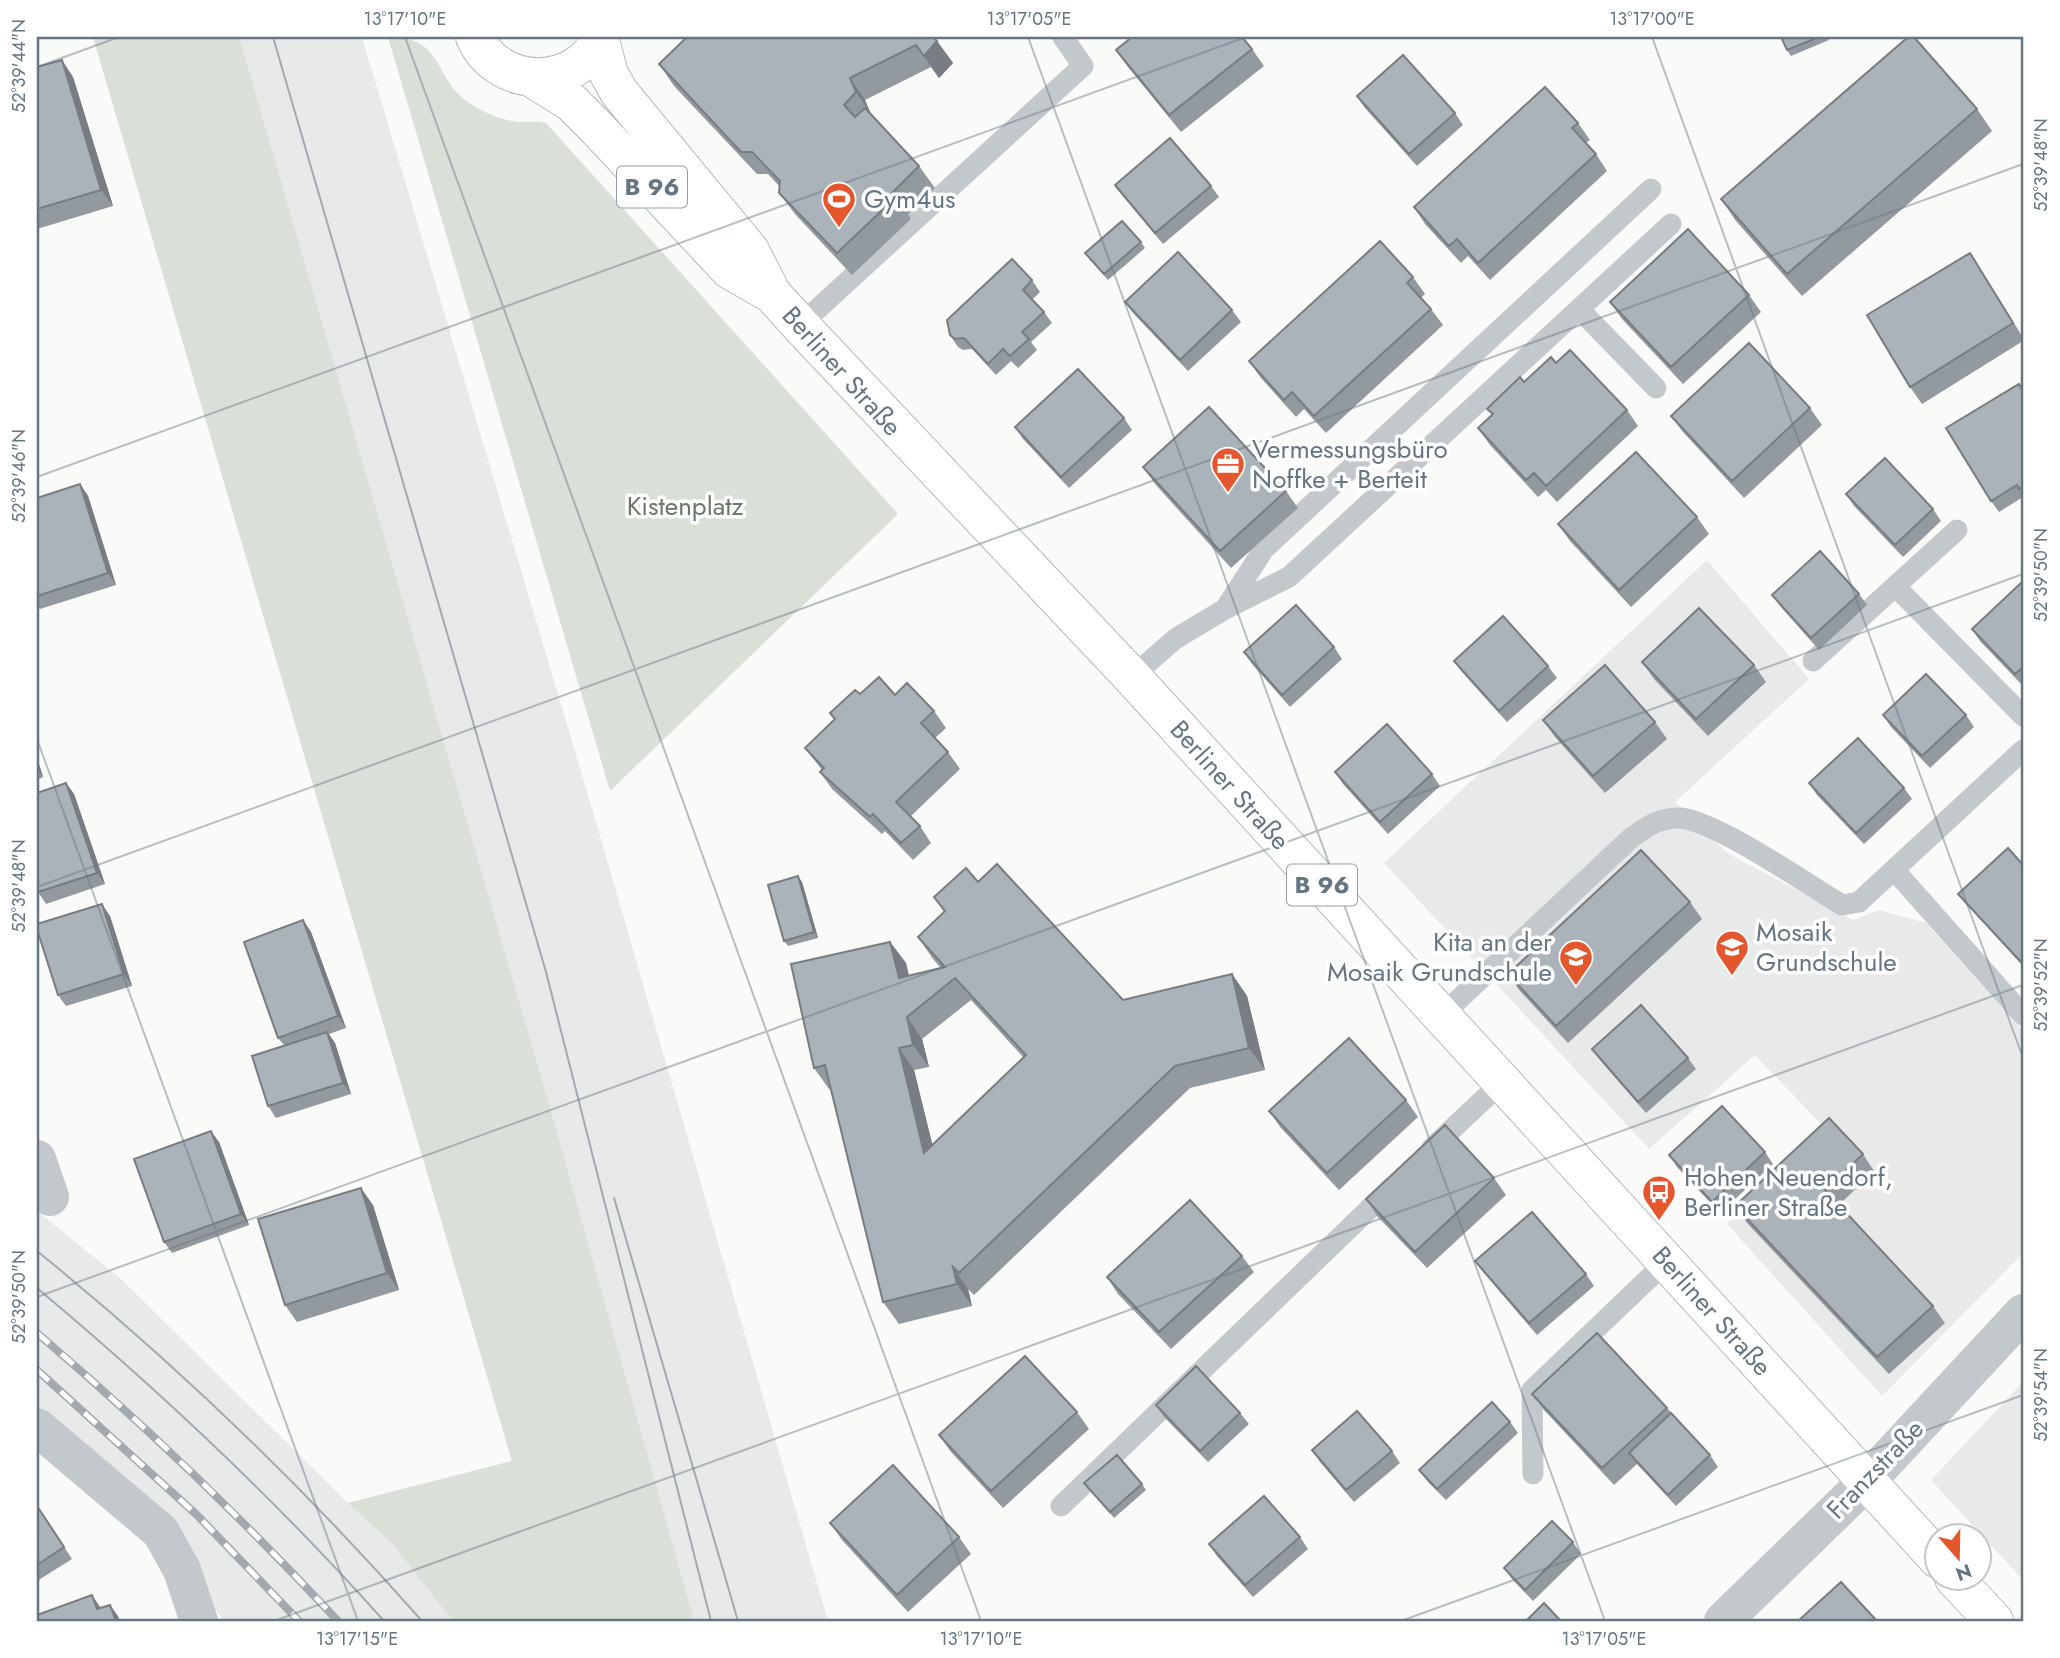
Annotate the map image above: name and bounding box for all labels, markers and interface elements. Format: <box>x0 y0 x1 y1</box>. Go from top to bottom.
text: 13°17'10"E <box>364 6 446 32</box>
text: 13°17'05"E <box>987 6 1071 32</box>
text: 13°17'00"E <box>1609 6 1695 32</box>
text: 52°39'44"N <box>6 19 32 113</box>
text: 52°39'48"N <box>2028 118 2054 212</box>
road number: B 96 <box>617 167 687 208</box>
sports icon: Gym4us <box>820 180 858 229</box>
place label: Gym4us <box>864 180 956 218</box>
street label: Berliner Straße <box>773 298 911 444</box>
text: 52°39'46"N <box>6 429 32 523</box>
place label: Vermessungsbüro Noffke + Berteit <box>1252 430 1448 498</box>
office icon: Vermessungsbüro Noffke + Berteit <box>1209 445 1247 494</box>
park label: Kistenplatz <box>627 487 743 525</box>
text: 52°39'50"N <box>2028 528 2054 622</box>
street label: Berliner Straße <box>1161 712 1299 858</box>
text: 52°39'48"N <box>6 839 32 933</box>
road number: B 96 <box>1287 864 1357 906</box>
place label: Mosaik Grundschule <box>1756 913 1897 981</box>
place label: Kita an der Mosaik Grundschule <box>1327 923 1552 991</box>
school or university icon: Mosaik Grundschule <box>1713 928 1751 977</box>
school or university icon: Kita an der Mosaik Grundschule <box>1557 938 1595 987</box>
text: 52°39'52"N <box>2028 938 2054 1032</box>
place label: Hohen Neuendorf, Berliner Straße <box>1684 1158 1893 1226</box>
bus stop icon: Hohen Neuendorf, Berliner Straße <box>1640 1173 1678 1222</box>
street label: Berliner Straße <box>1643 1238 1781 1384</box>
text: 52°39'50"N <box>6 1250 32 1344</box>
text: 52°39'54"N <box>2028 1348 2054 1442</box>
street label: Franzstraße <box>1818 1411 1932 1527</box>
north arrow <box>1924 1522 1994 1592</box>
text: N <box>1952 1557 1975 1588</box>
text: 13°17'15"E <box>316 1626 398 1652</box>
text: 13°17'10"E <box>940 1626 1022 1652</box>
text: 13°17'05"E <box>1562 1626 1646 1652</box>

